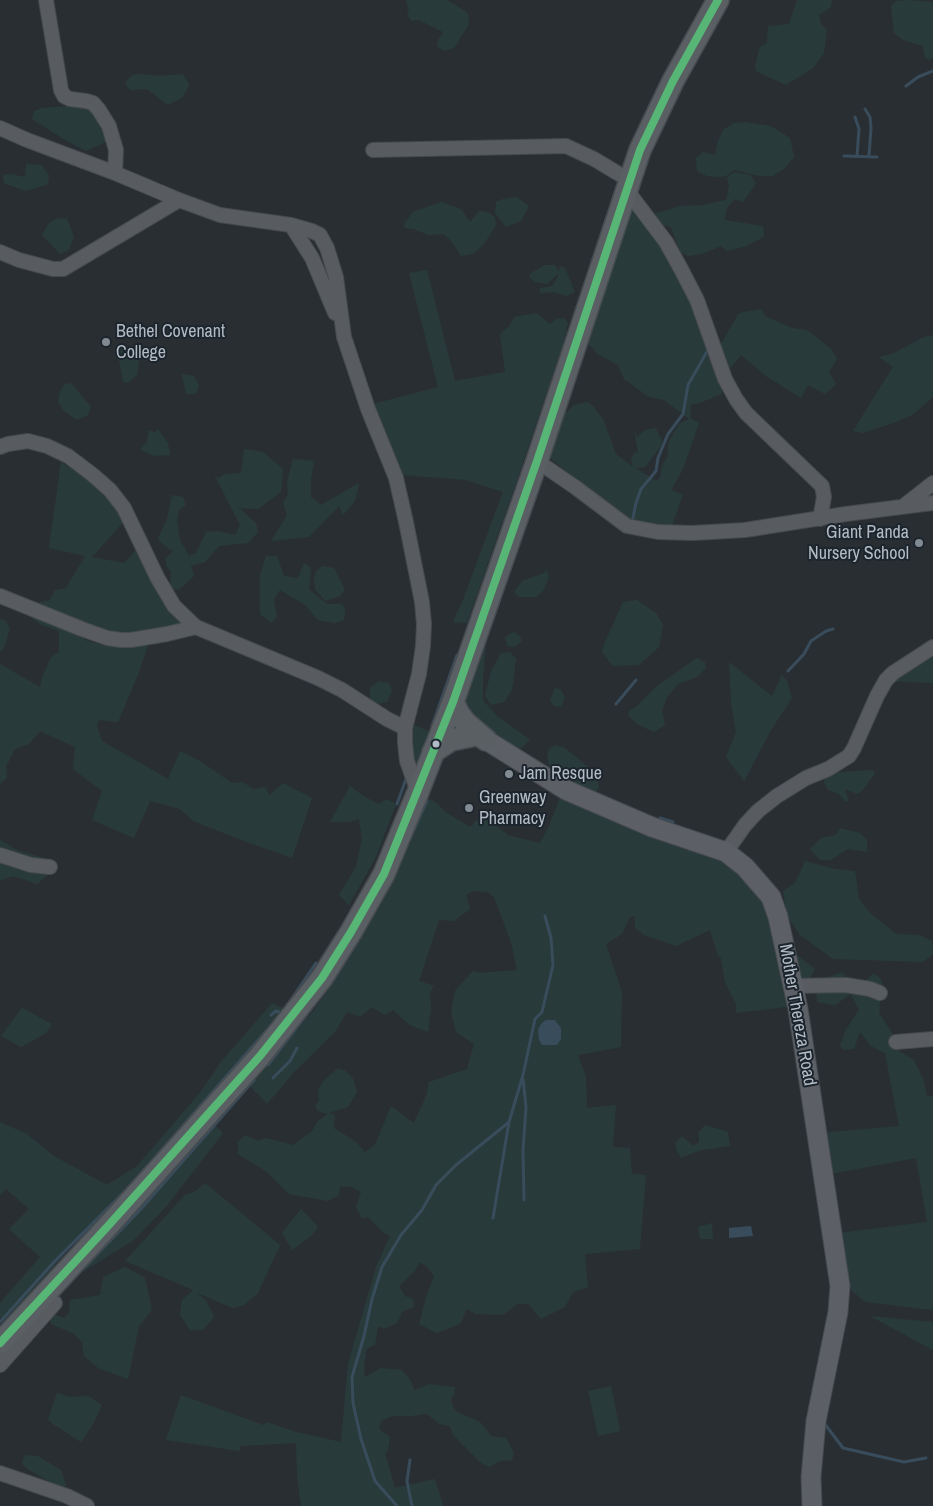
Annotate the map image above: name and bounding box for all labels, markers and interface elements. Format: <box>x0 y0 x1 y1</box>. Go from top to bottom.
place label: Bethel Covenant College <box>116 321 225 364</box>
marker: Bethel Covenant College <box>100 336 112 348</box>
place label: Giant Panda Nursery School <box>808 522 909 564</box>
marker: Giant Panda Nursery School <box>913 537 925 549</box>
unlabelled marker <box>431 739 441 749</box>
place label: Jam Resque <box>519 763 602 785</box>
marker: Jam Resque <box>503 768 515 780</box>
place label: Greenway Pharmacy <box>479 787 546 830</box>
marker: Greenway Pharmacy <box>463 802 475 814</box>
street label: Mother Thereza Road <box>774 942 820 1088</box>

